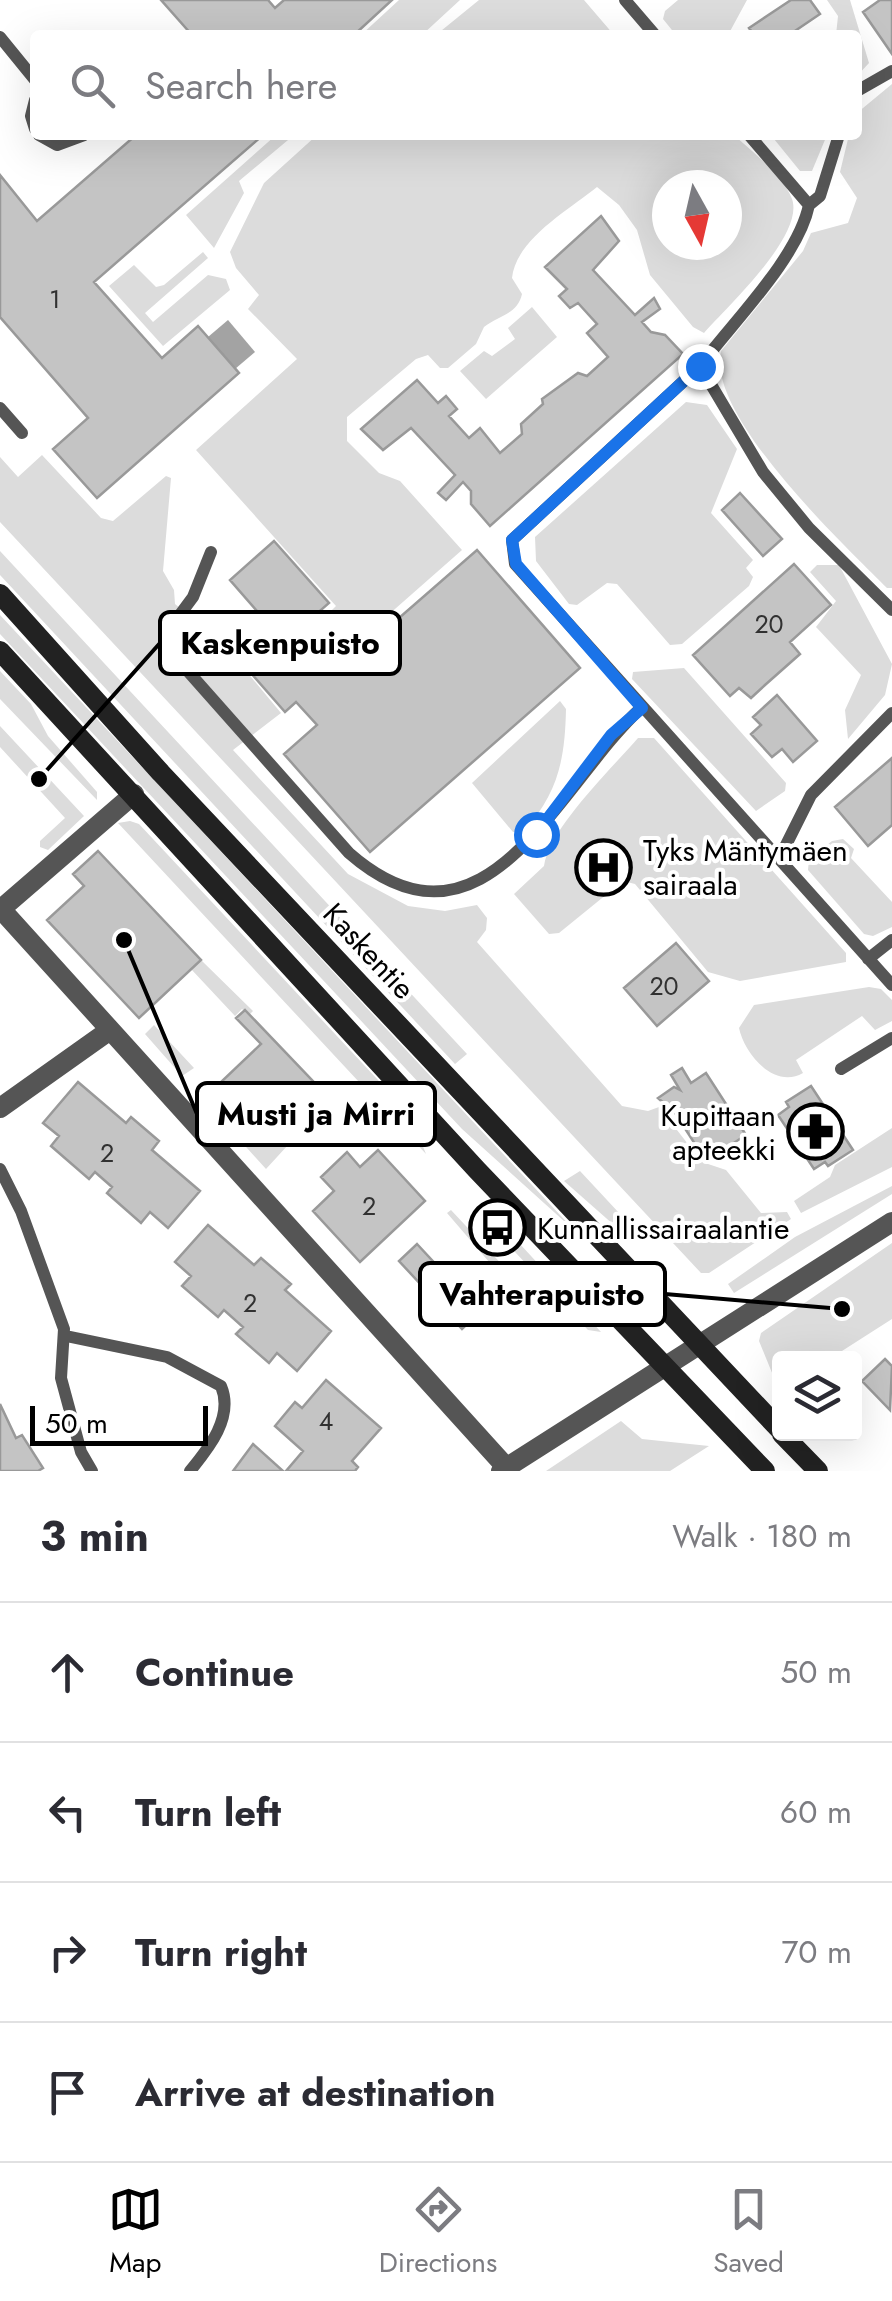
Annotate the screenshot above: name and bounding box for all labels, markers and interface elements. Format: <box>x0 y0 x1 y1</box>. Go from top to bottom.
search box <box>30 30 862 140</box>
icon: search <box>65 58 120 113</box>
text: Search here <box>145 58 337 113</box>
north arrow <box>652 170 742 260</box>
house number: 1 <box>49 281 61 317</box>
route end <box>678 344 724 390</box>
house number: 20 <box>754 606 784 642</box>
callout: Kaskenpuisto <box>160 612 400 674</box>
text: Kaskenpuisto <box>180 620 380 666</box>
route start <box>514 812 560 858</box>
place label: Tyks Mäntymäen sairaala <box>643 829 848 906</box>
hospital icon: Tyks Mäntymäen sairaala <box>574 837 634 897</box>
street label: Kaskentie <box>313 893 425 1009</box>
house number: 20 <box>649 968 679 1004</box>
callout: Musti ja Mirri <box>197 1083 435 1145</box>
text: Musti ja Mirri <box>217 1091 415 1137</box>
place label: Kupittaan apteekki <box>660 1094 776 1171</box>
pharmacy icon: Kupittaan apteekki <box>785 1102 845 1162</box>
house number: 2 <box>100 1135 114 1171</box>
house number: 2 <box>362 1188 376 1224</box>
bus stop icon: Kunnallissairaalantie <box>468 1198 528 1258</box>
place label: Kunnallissairaalantie <box>537 1207 789 1250</box>
callout: Vahterapuisto <box>420 1263 665 1325</box>
text: Vahterapuisto <box>438 1271 645 1317</box>
house number: 2 <box>243 1285 257 1321</box>
map controls <box>772 1351 862 1441</box>
button: layers <box>772 1351 862 1441</box>
scale bar <box>30 1401 208 1446</box>
text: 50 m <box>45 1403 108 1444</box>
house number: 4 <box>319 1403 333 1439</box>
text: 3 min <box>40 1506 149 1567</box>
text: Walk · 180 m <box>672 1513 852 1559</box>
icon: ahead <box>40 1645 95 1700</box>
text: Continue <box>135 1645 294 1700</box>
text: 50 m <box>780 1649 852 1695</box>
icon: left <box>40 1785 95 1840</box>
text: Turn left <box>135 1785 281 1840</box>
text: 60 m <box>780 1789 852 1835</box>
icon: right <box>40 1925 95 1980</box>
text: Turn right <box>135 1925 307 1980</box>
text: 70 m <box>781 1929 852 1975</box>
icon: arrive <box>40 2065 95 2120</box>
text: Arrive at destination <box>135 2065 496 2120</box>
tab: Map <box>108 2182 163 2283</box>
tab: Directions <box>379 2182 497 2283</box>
tab: Saved <box>713 2182 784 2283</box>

